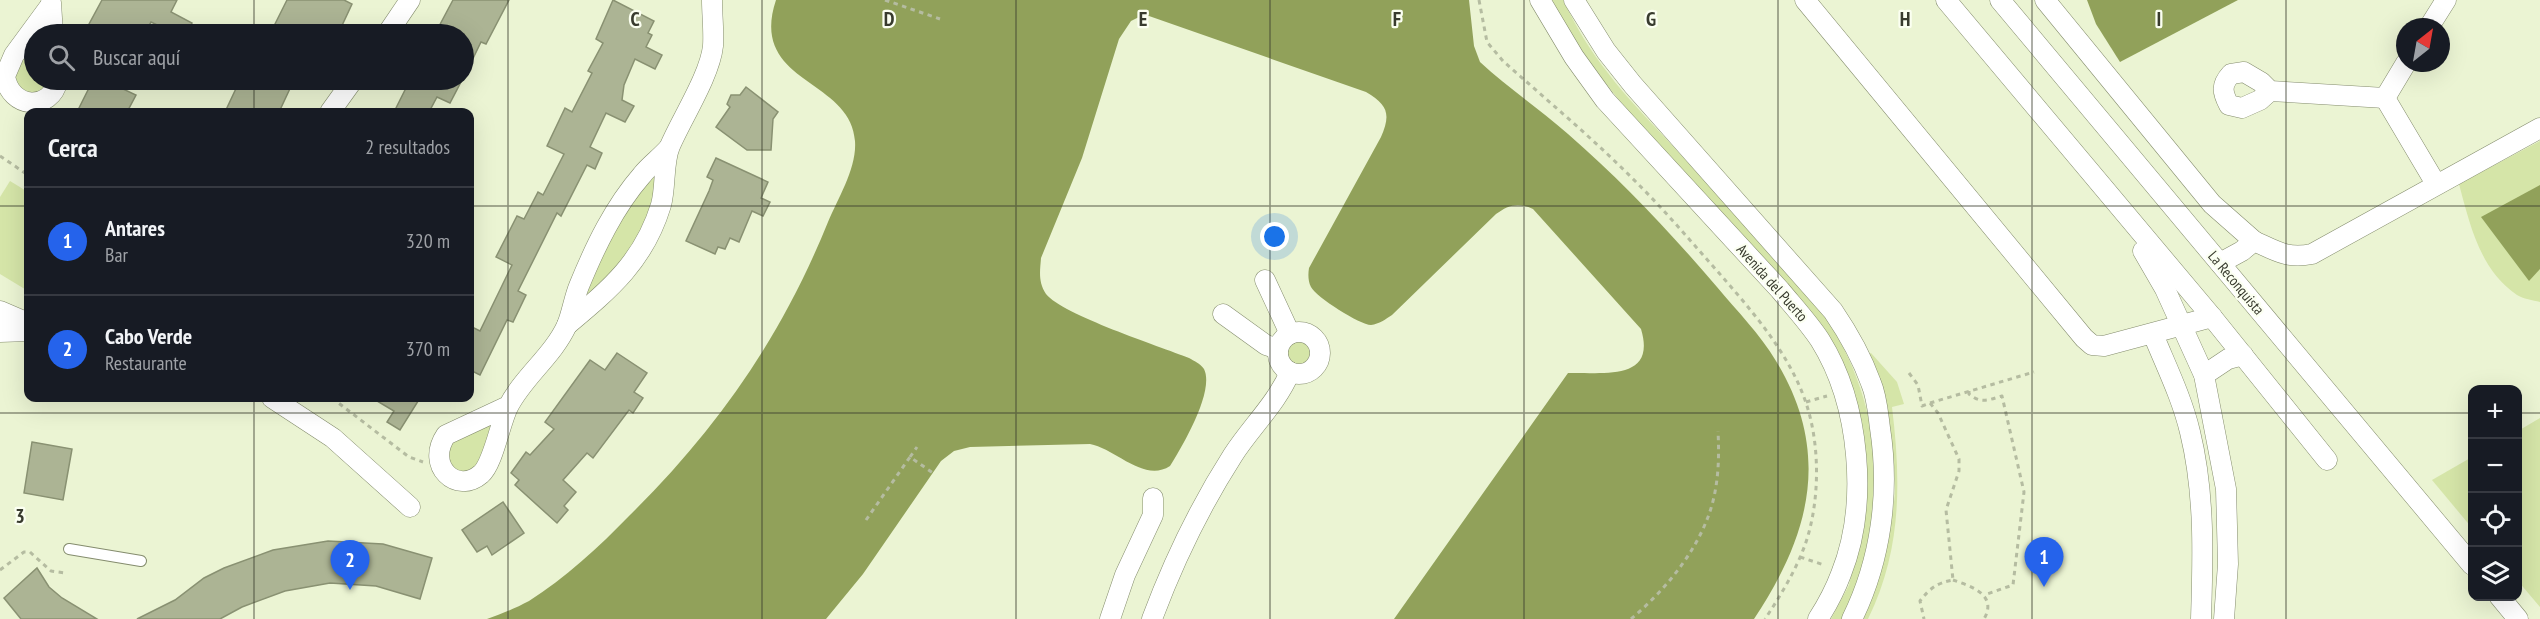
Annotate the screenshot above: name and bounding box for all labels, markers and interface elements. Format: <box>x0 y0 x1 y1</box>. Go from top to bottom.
text: C <box>630 6 640 32</box>
text: D <box>884 6 895 32</box>
text: E <box>1139 6 1147 32</box>
text: F <box>1393 6 1401 32</box>
text: G <box>1646 6 1656 32</box>
text: H <box>1900 6 1910 32</box>
text: I <box>2157 6 2161 32</box>
north arrow <box>2396 18 2450 72</box>
search box <box>24 24 474 90</box>
icon: search <box>45 41 78 74</box>
text: Buscar aquí <box>93 43 180 71</box>
text: Cerca <box>48 131 98 164</box>
text: 2 resultados <box>365 134 450 160</box>
text: Antares <box>105 214 165 242</box>
your location <box>1260 222 1289 251</box>
text: 1 <box>63 228 72 254</box>
text: 320 m <box>406 228 450 254</box>
street label: Avenida del Puerto <box>1733 240 1812 325</box>
text: Bar <box>105 242 128 268</box>
street label: La Reconquista <box>2204 247 2269 318</box>
text: Cabo Verde <box>105 322 192 350</box>
text: 2 <box>63 336 72 362</box>
text: 370 m <box>406 336 450 362</box>
text: Restaurante <box>105 350 187 376</box>
map controls <box>2468 385 2522 601</box>
button: + <box>2468 385 2522 439</box>
button: − <box>2468 439 2522 493</box>
button: locate <box>2468 493 2522 547</box>
text: 3 <box>15 503 25 529</box>
pin: 1 <box>2024 538 2064 587</box>
pin: 2 <box>330 540 370 590</box>
button: layers <box>2468 547 2522 601</box>

